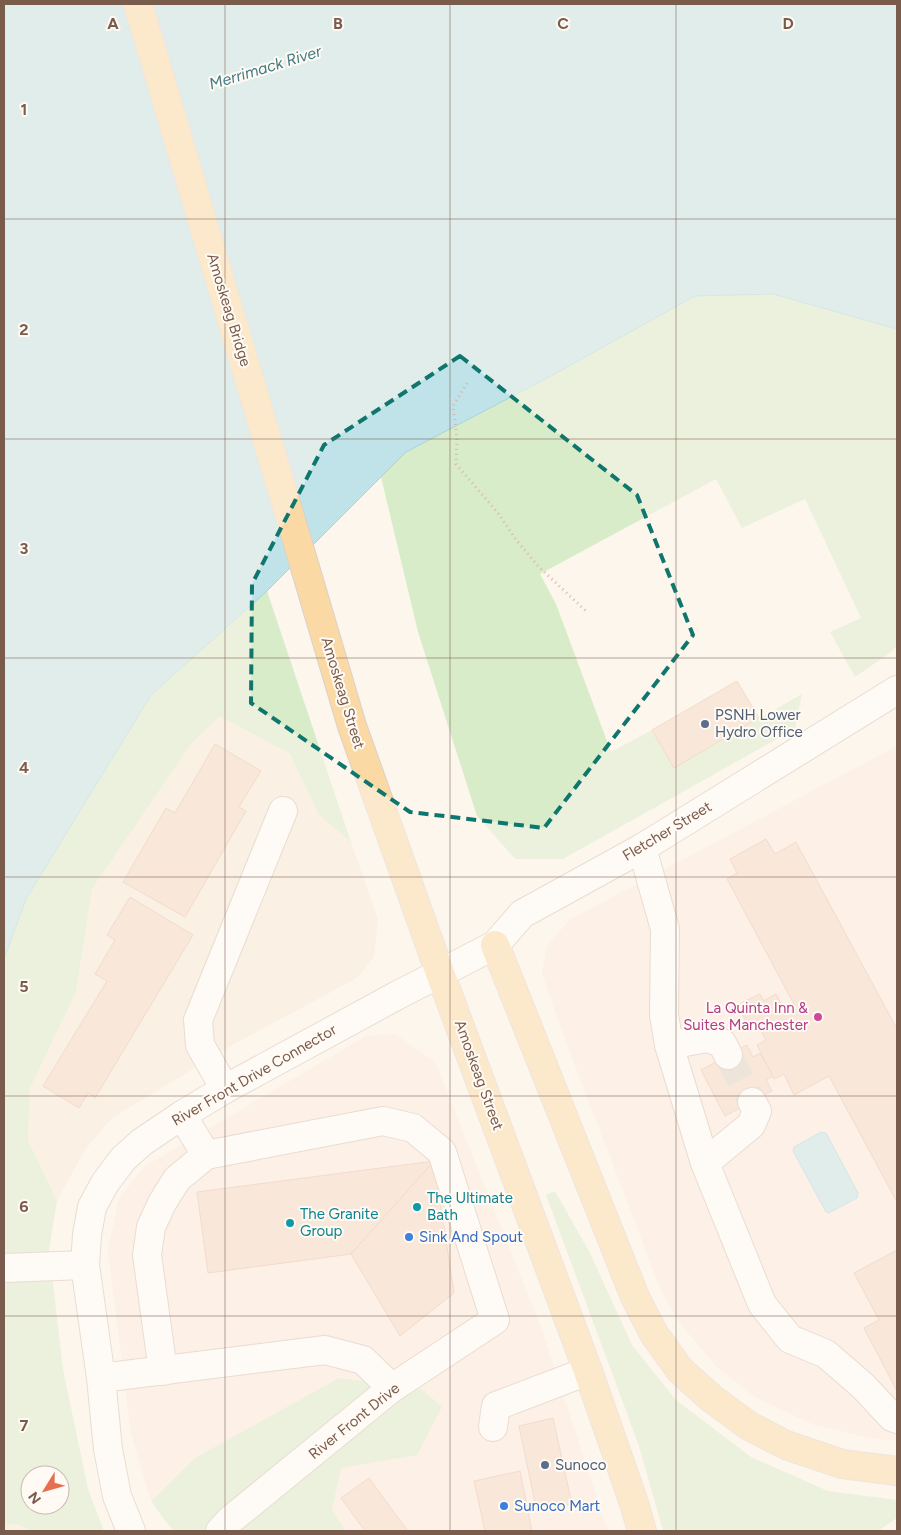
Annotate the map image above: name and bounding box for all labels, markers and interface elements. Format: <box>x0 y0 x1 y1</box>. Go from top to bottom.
text: A <box>107 14 119 33</box>
text: B <box>333 14 343 33</box>
text: C <box>557 14 569 33</box>
text: D <box>782 14 794 33</box>
water label: Merrimack River <box>207 41 324 94</box>
text: 1 <box>21 100 27 119</box>
street label: Amoskeag Bridge <box>203 251 255 369</box>
text: 2 <box>19 320 29 339</box>
text: 3 <box>20 539 29 558</box>
street label: Amoskeag Street <box>317 635 369 751</box>
place label: PSNH Lower Hydro Office <box>715 706 803 741</box>
marker: PSNH Lower Hydro Office <box>699 718 711 730</box>
text: 4 <box>19 758 29 777</box>
street label: Fletcher Street <box>619 797 715 865</box>
text: 5 <box>19 977 29 996</box>
place label: La Quinta Inn & Suites Manchester <box>683 999 808 1034</box>
marker: La Quinta Inn & Suites Manchester <box>812 1011 824 1023</box>
street label: Amoskeag Street <box>451 1017 507 1133</box>
street label: River Front Drive Connector <box>168 1020 340 1130</box>
place label: The Ultimate Bath <box>427 1189 513 1224</box>
text: 6 <box>19 1197 29 1216</box>
marker: The Ultimate Bath <box>411 1201 423 1213</box>
place label: The Granite Group <box>300 1205 378 1240</box>
marker: The Granite Group <box>284 1217 296 1229</box>
place label: Sink And Spout <box>419 1228 523 1246</box>
marker: Sink And Spout <box>403 1231 415 1243</box>
street label: River Front Drive <box>305 1379 403 1463</box>
text: 7 <box>20 1416 29 1435</box>
place label: Sunoco <box>555 1456 607 1474</box>
marker: Sunoco <box>539 1459 551 1471</box>
north arrow <box>20 1465 70 1515</box>
text: N <box>25 1488 45 1507</box>
place label: Sunoco Mart <box>514 1497 601 1515</box>
marker: Sunoco Mart <box>498 1500 510 1512</box>

